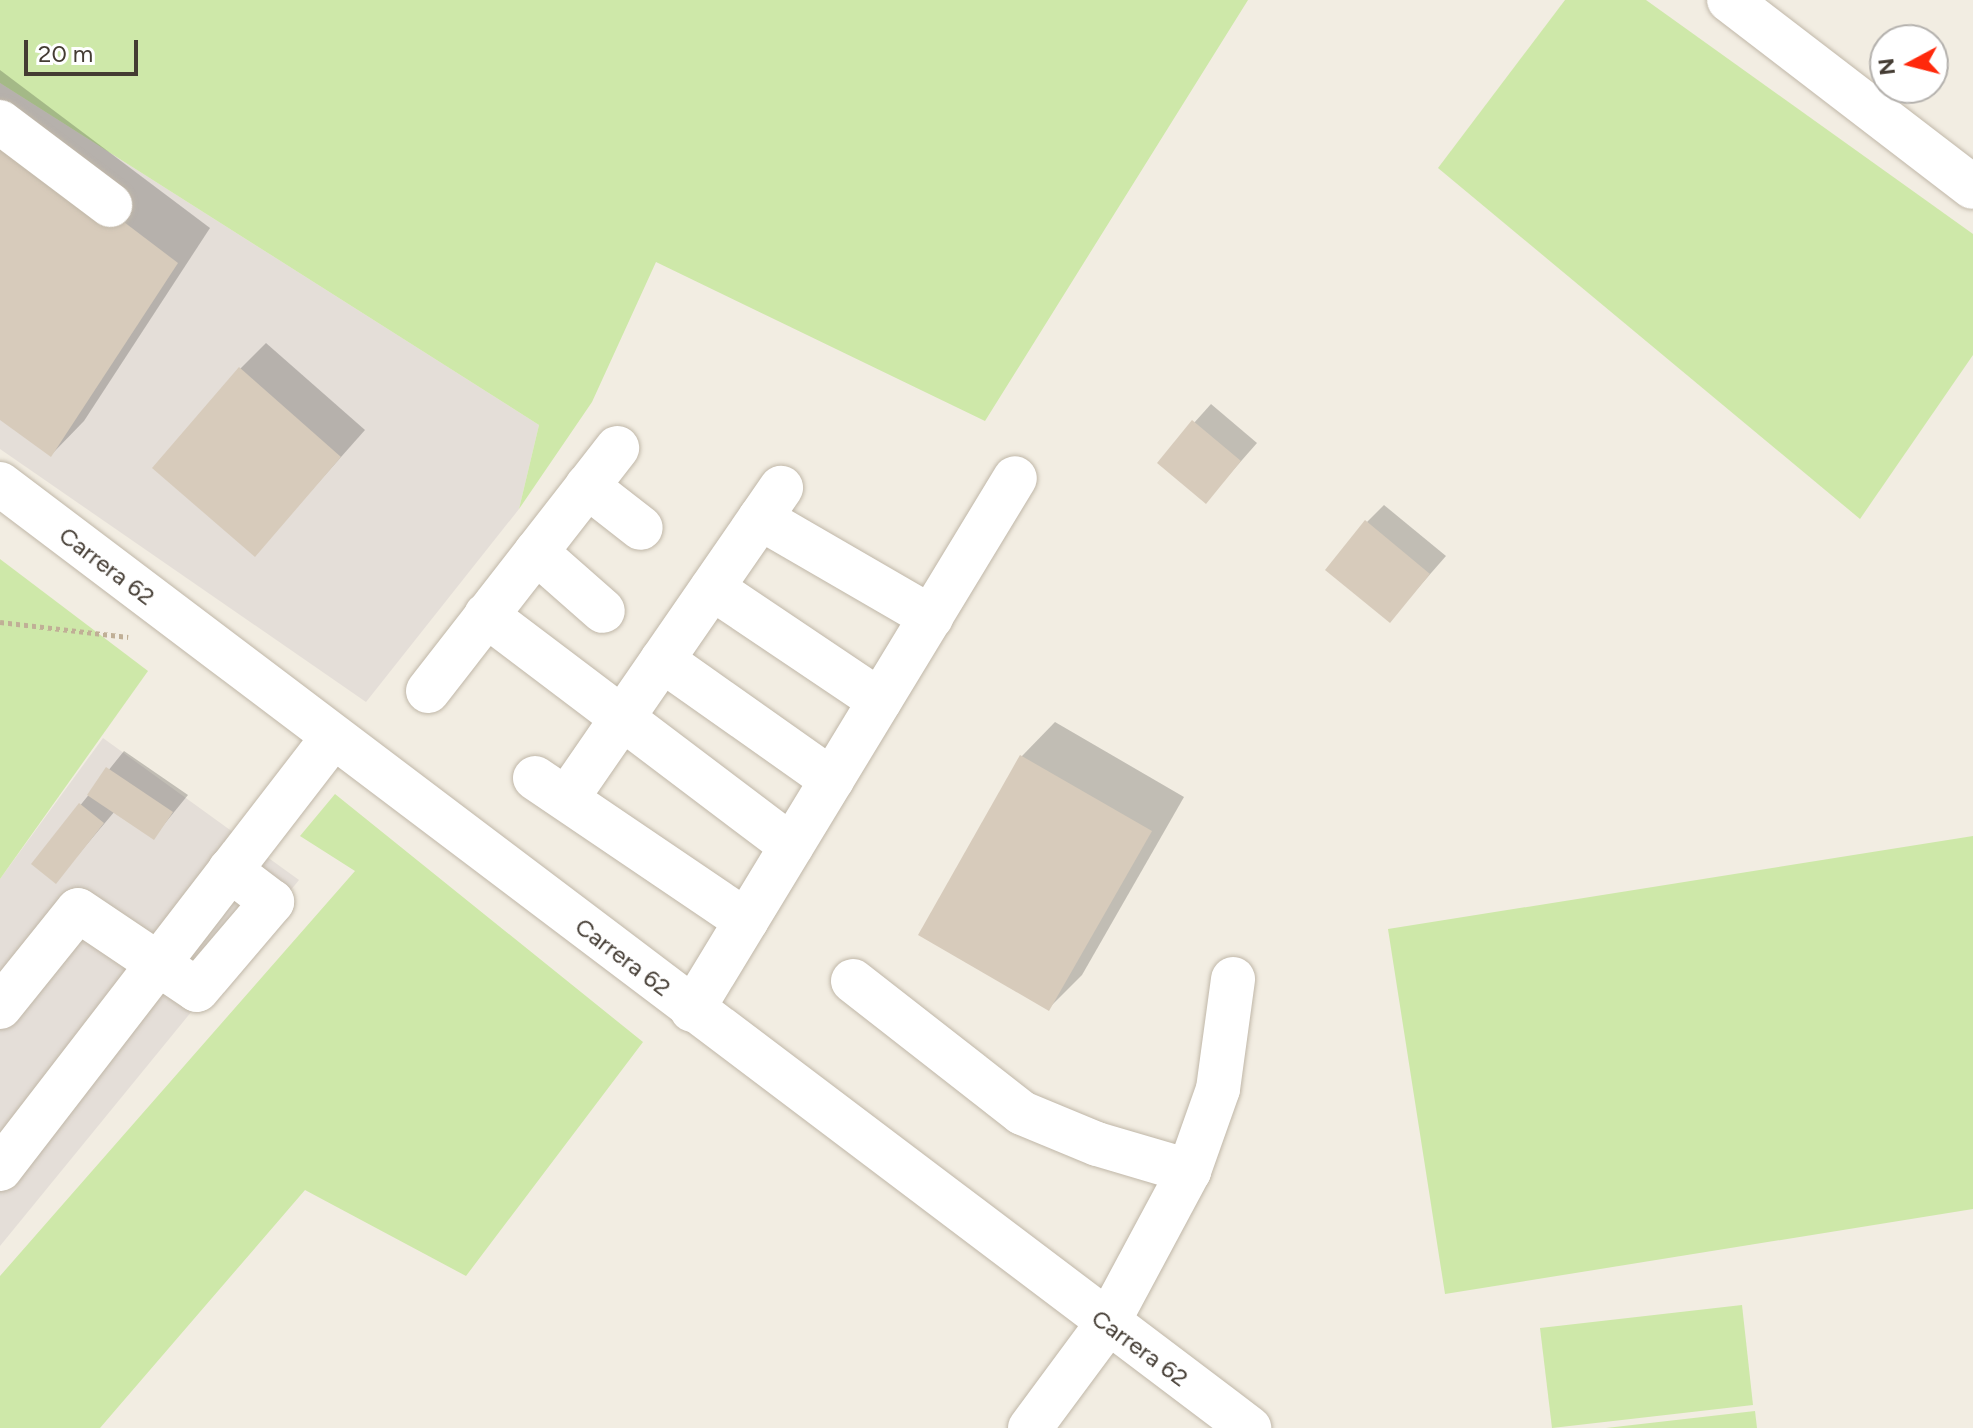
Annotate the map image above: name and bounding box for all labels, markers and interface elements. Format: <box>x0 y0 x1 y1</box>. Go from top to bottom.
scale bar <box>28 24 142 74</box>
north arrow <box>1869 24 1949 104</box>
text: 20 m <box>38 39 93 68</box>
text: N <box>1872 57 1901 77</box>
street label: Carrera 62 <box>54 521 160 611</box>
street label: Carrera 62 <box>570 912 676 1002</box>
street label: Carrera 62 <box>1086 1303 1194 1393</box>

